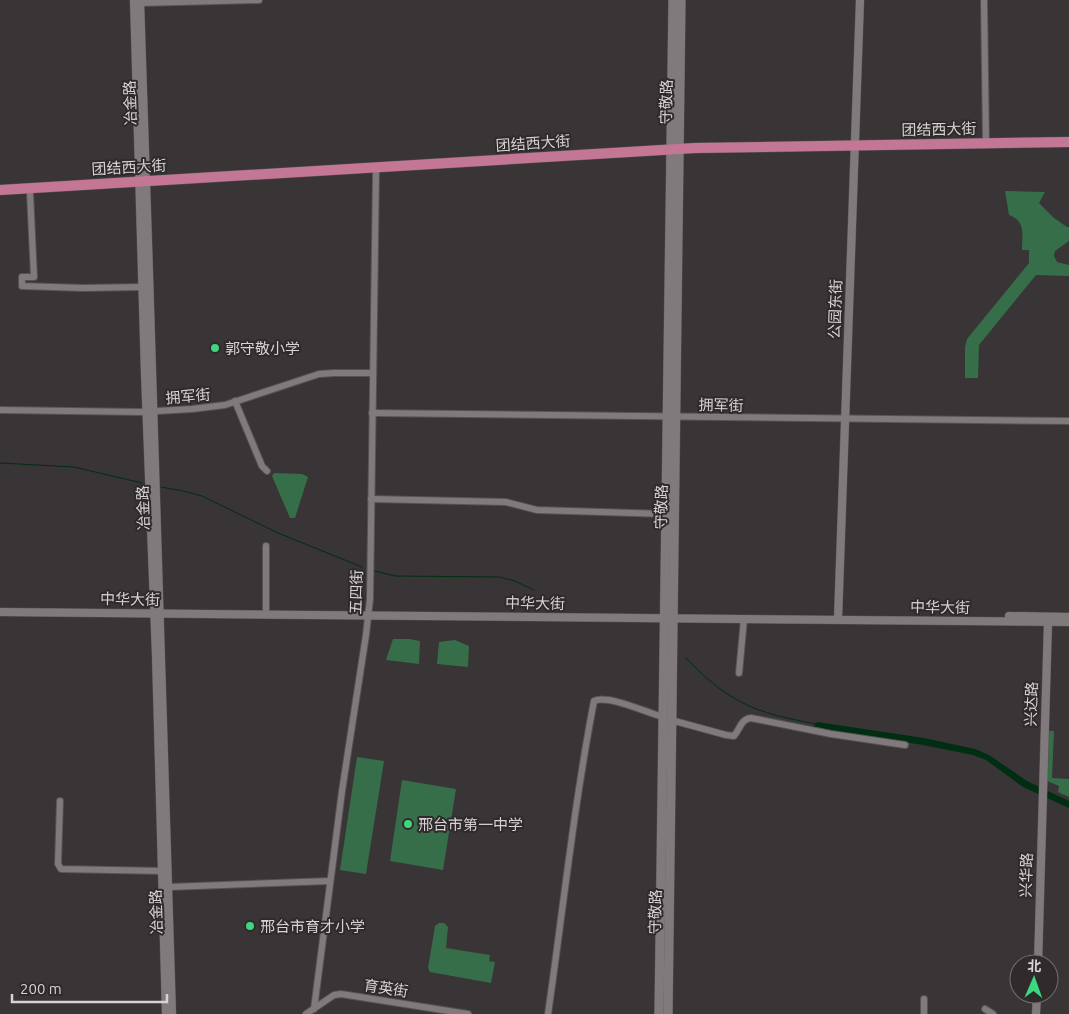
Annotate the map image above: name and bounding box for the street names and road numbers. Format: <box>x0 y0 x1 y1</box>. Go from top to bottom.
street label: 守敬路 <box>657 79 675 125</box>
street label: 冶金路 <box>121 80 139 126</box>
street label: 团结西大街 <box>901 120 977 138</box>
street label: 团结西大街 <box>495 132 571 154</box>
street label: 团结西大街 <box>91 157 167 177</box>
street label: 公园东街 <box>825 279 845 339</box>
street label: 拥军街 <box>165 386 211 406</box>
street label: 拥军街 <box>698 396 744 414</box>
street label: 守敬路 <box>652 484 670 530</box>
street label: 冶金路 <box>134 485 152 531</box>
street label: 五四街 <box>347 569 365 615</box>
street label: 中华大街 <box>100 590 160 608</box>
street label: 中华大街 <box>505 594 565 612</box>
street label: 中华大街 <box>910 598 970 616</box>
street label: 兴达路 <box>1022 681 1040 727</box>
street label: 兴华路 <box>1017 852 1035 898</box>
street label: 冶金路 <box>147 889 165 935</box>
street label: 守敬路 <box>646 889 664 935</box>
street label: 育英街 <box>362 976 410 1000</box>

